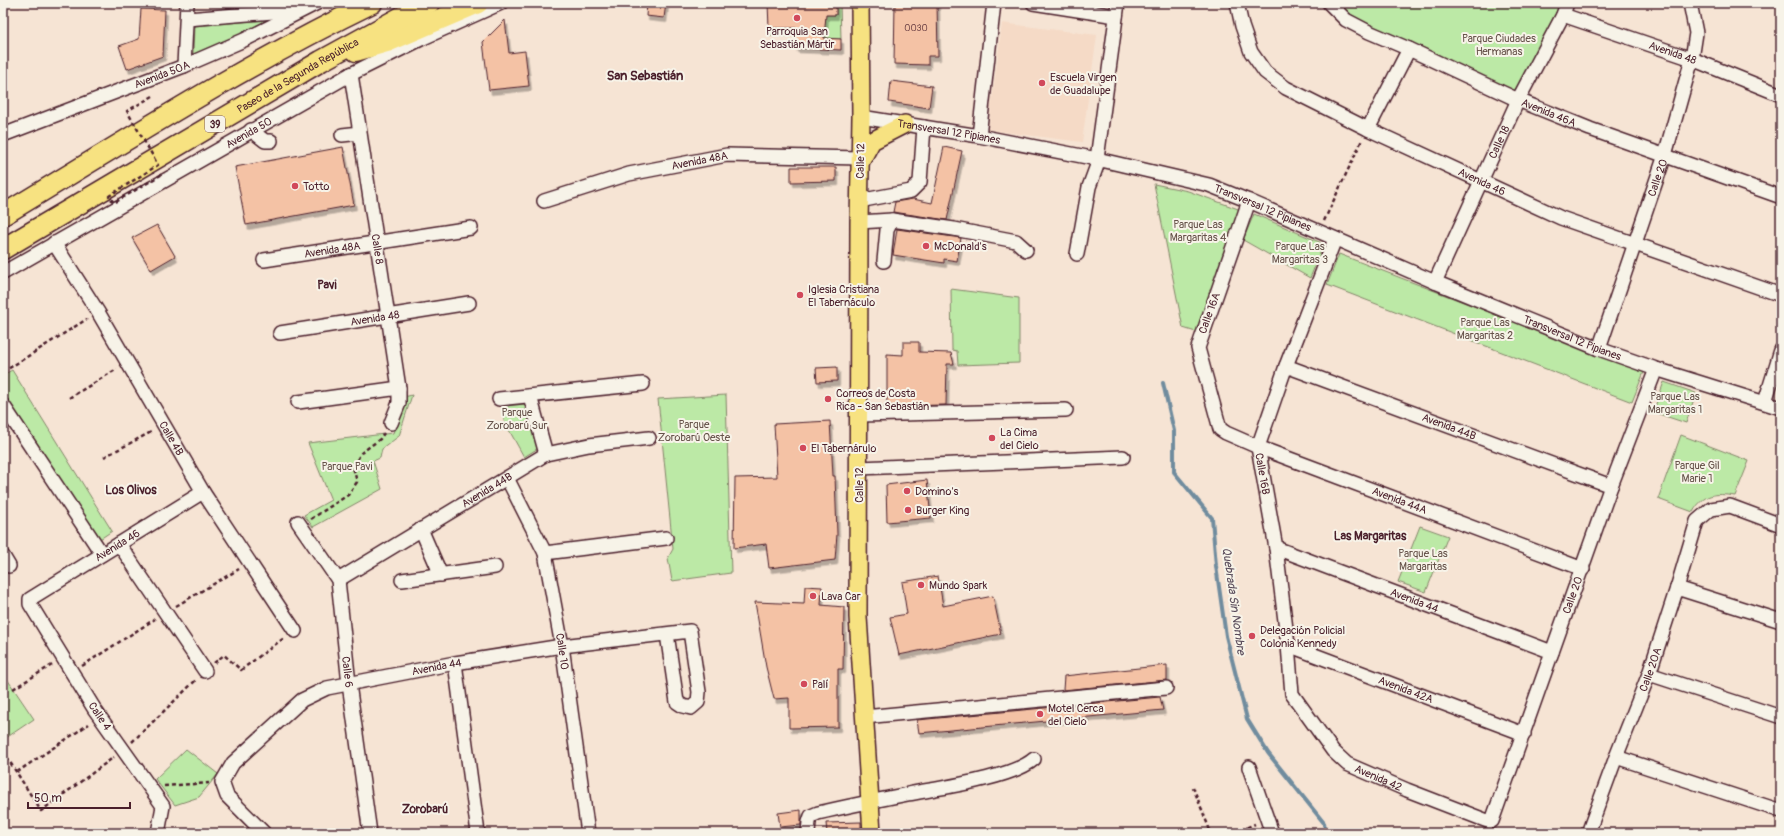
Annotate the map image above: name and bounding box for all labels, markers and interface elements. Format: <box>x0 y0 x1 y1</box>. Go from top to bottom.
marker: Parroquia San Sebastián Mártir <box>792 13 802 23</box>
house number: 0030 <box>904 23 928 34</box>
place label: Parroquia San Sebastián Mártir <box>760 25 834 51</box>
park label: Parque Ciudades Hermanas <box>1462 32 1536 58</box>
street label: Paseo de la Segunda República <box>235 36 361 116</box>
street label: Avenida 48 <box>1647 39 1699 67</box>
street label: Avenida 50A <box>132 58 192 91</box>
district label: San Sebastián <box>607 68 684 84</box>
place label: Escuela Virgen de Guadalupe <box>1050 71 1117 97</box>
marker: Escuela Virgen de Guadalupe <box>1037 78 1047 88</box>
street label: Avenida 46A <box>1519 96 1578 130</box>
street label: Avenida 50 <box>223 115 274 151</box>
road number: 39 <box>205 116 225 132</box>
street label: Transversal 12 Pipianes <box>896 117 1001 147</box>
street label: Calle 18 <box>1486 123 1513 161</box>
street label: Calle 12 <box>854 143 867 179</box>
street label: Avenida 48A <box>670 149 729 173</box>
street label: Calle 20 <box>1645 157 1670 198</box>
street label: Avenida 46 <box>1456 166 1507 198</box>
place label: Totto <box>303 180 329 193</box>
marker: Totto <box>290 181 300 191</box>
street label: Transversal 12 Pipianes <box>1212 182 1313 234</box>
park label: Parque Las Margaritas 4 <box>1170 218 1227 244</box>
street label: Calle 8 <box>369 233 386 266</box>
street label: Avenida 48A <box>303 239 361 261</box>
place label: McDonald's <box>934 240 987 253</box>
park label: Parque Las Margaritas 3 <box>1272 240 1328 266</box>
marker: McDonald's <box>921 241 931 251</box>
district label: Pavi <box>317 278 337 293</box>
place label: Iglesia Cristiana El Tabernáculo <box>808 283 879 309</box>
marker: Iglesia Cristiana El Tabernáculo <box>795 290 805 300</box>
street label: Calle 16A <box>1196 291 1223 336</box>
street label: Avenida 48 <box>349 308 401 329</box>
street label: Transversal 12 Pipianes <box>1521 313 1623 363</box>
park label: Parque Las Margaritas 2 <box>1457 316 1513 342</box>
place label: Correos de Costa Rica - San Sebastián <box>836 387 929 413</box>
park label: Parque Las Margaritas 1 <box>1648 390 1702 416</box>
marker: Correos de Costa Rica - San Sebastián <box>823 394 833 404</box>
park label: Parque Zorobarú Sur <box>487 406 548 432</box>
street label: Avenida 44B <box>1420 411 1478 443</box>
park label: Parque Zorobarú Oeste <box>658 418 731 444</box>
street label: Calle 4B <box>156 419 186 458</box>
place label: La Cima del Cielo <box>1000 426 1039 452</box>
marker: La Cima del Cielo <box>987 433 997 443</box>
place label: El Tabernárulo <box>811 442 876 455</box>
marker: El Tabernárulo <box>798 443 808 453</box>
street label: Calle 16B <box>1252 452 1272 496</box>
park label: Parque Gil Marie 1 <box>1674 459 1720 485</box>
park label: Parque Pavi <box>322 460 372 473</box>
street label: Calle 12 <box>853 467 866 503</box>
street label: Avenida 44B <box>459 470 515 511</box>
district label: Los Olivos <box>105 483 157 498</box>
street label: Avenida 44A <box>1370 484 1429 517</box>
place label: Domino's <box>915 485 959 498</box>
marker: Domino's <box>902 486 912 496</box>
place label: Burger King <box>916 504 970 517</box>
marker: Burger King <box>903 505 913 515</box>
street label: Avenida 46 <box>93 527 142 564</box>
district label: Las Margaritas <box>1334 529 1407 544</box>
water label: Quebrada Sin Nombre <box>1219 546 1249 657</box>
park label: Parque Las Margaritas <box>1398 547 1448 573</box>
street label: Calle 20 <box>1560 575 1585 616</box>
place label: Mundo Spark <box>929 579 988 592</box>
marker: Mundo Spark <box>916 580 926 590</box>
street label: Avenida 44 <box>1388 586 1441 616</box>
place label: Lava Car <box>821 590 861 603</box>
marker: Lava Car <box>808 591 818 601</box>
place label: Delegación Policial Colonia Kennedy <box>1260 624 1345 650</box>
marker: Delegación Policial Colonia Kennedy <box>1247 631 1257 641</box>
street label: Calle 10 <box>553 632 571 671</box>
street label: Calle 20A <box>1637 646 1664 694</box>
street label: Calle 6 <box>339 656 355 689</box>
street label: Avenida 44 <box>411 656 463 678</box>
street label: Avenida 42A <box>1377 674 1435 706</box>
place label: Palí <box>812 678 828 691</box>
marker: Palí <box>799 679 809 689</box>
street label: Calle 4 <box>85 700 114 733</box>
place label: Motel Cerca del Cielo <box>1048 702 1104 728</box>
marker: Motel Cerca del Cielo <box>1035 709 1045 719</box>
street label: Avenida 42 <box>1353 762 1404 794</box>
scale bar <box>28 784 130 810</box>
text: 50 m <box>34 791 62 806</box>
district label: Zorobarú <box>402 802 448 817</box>

